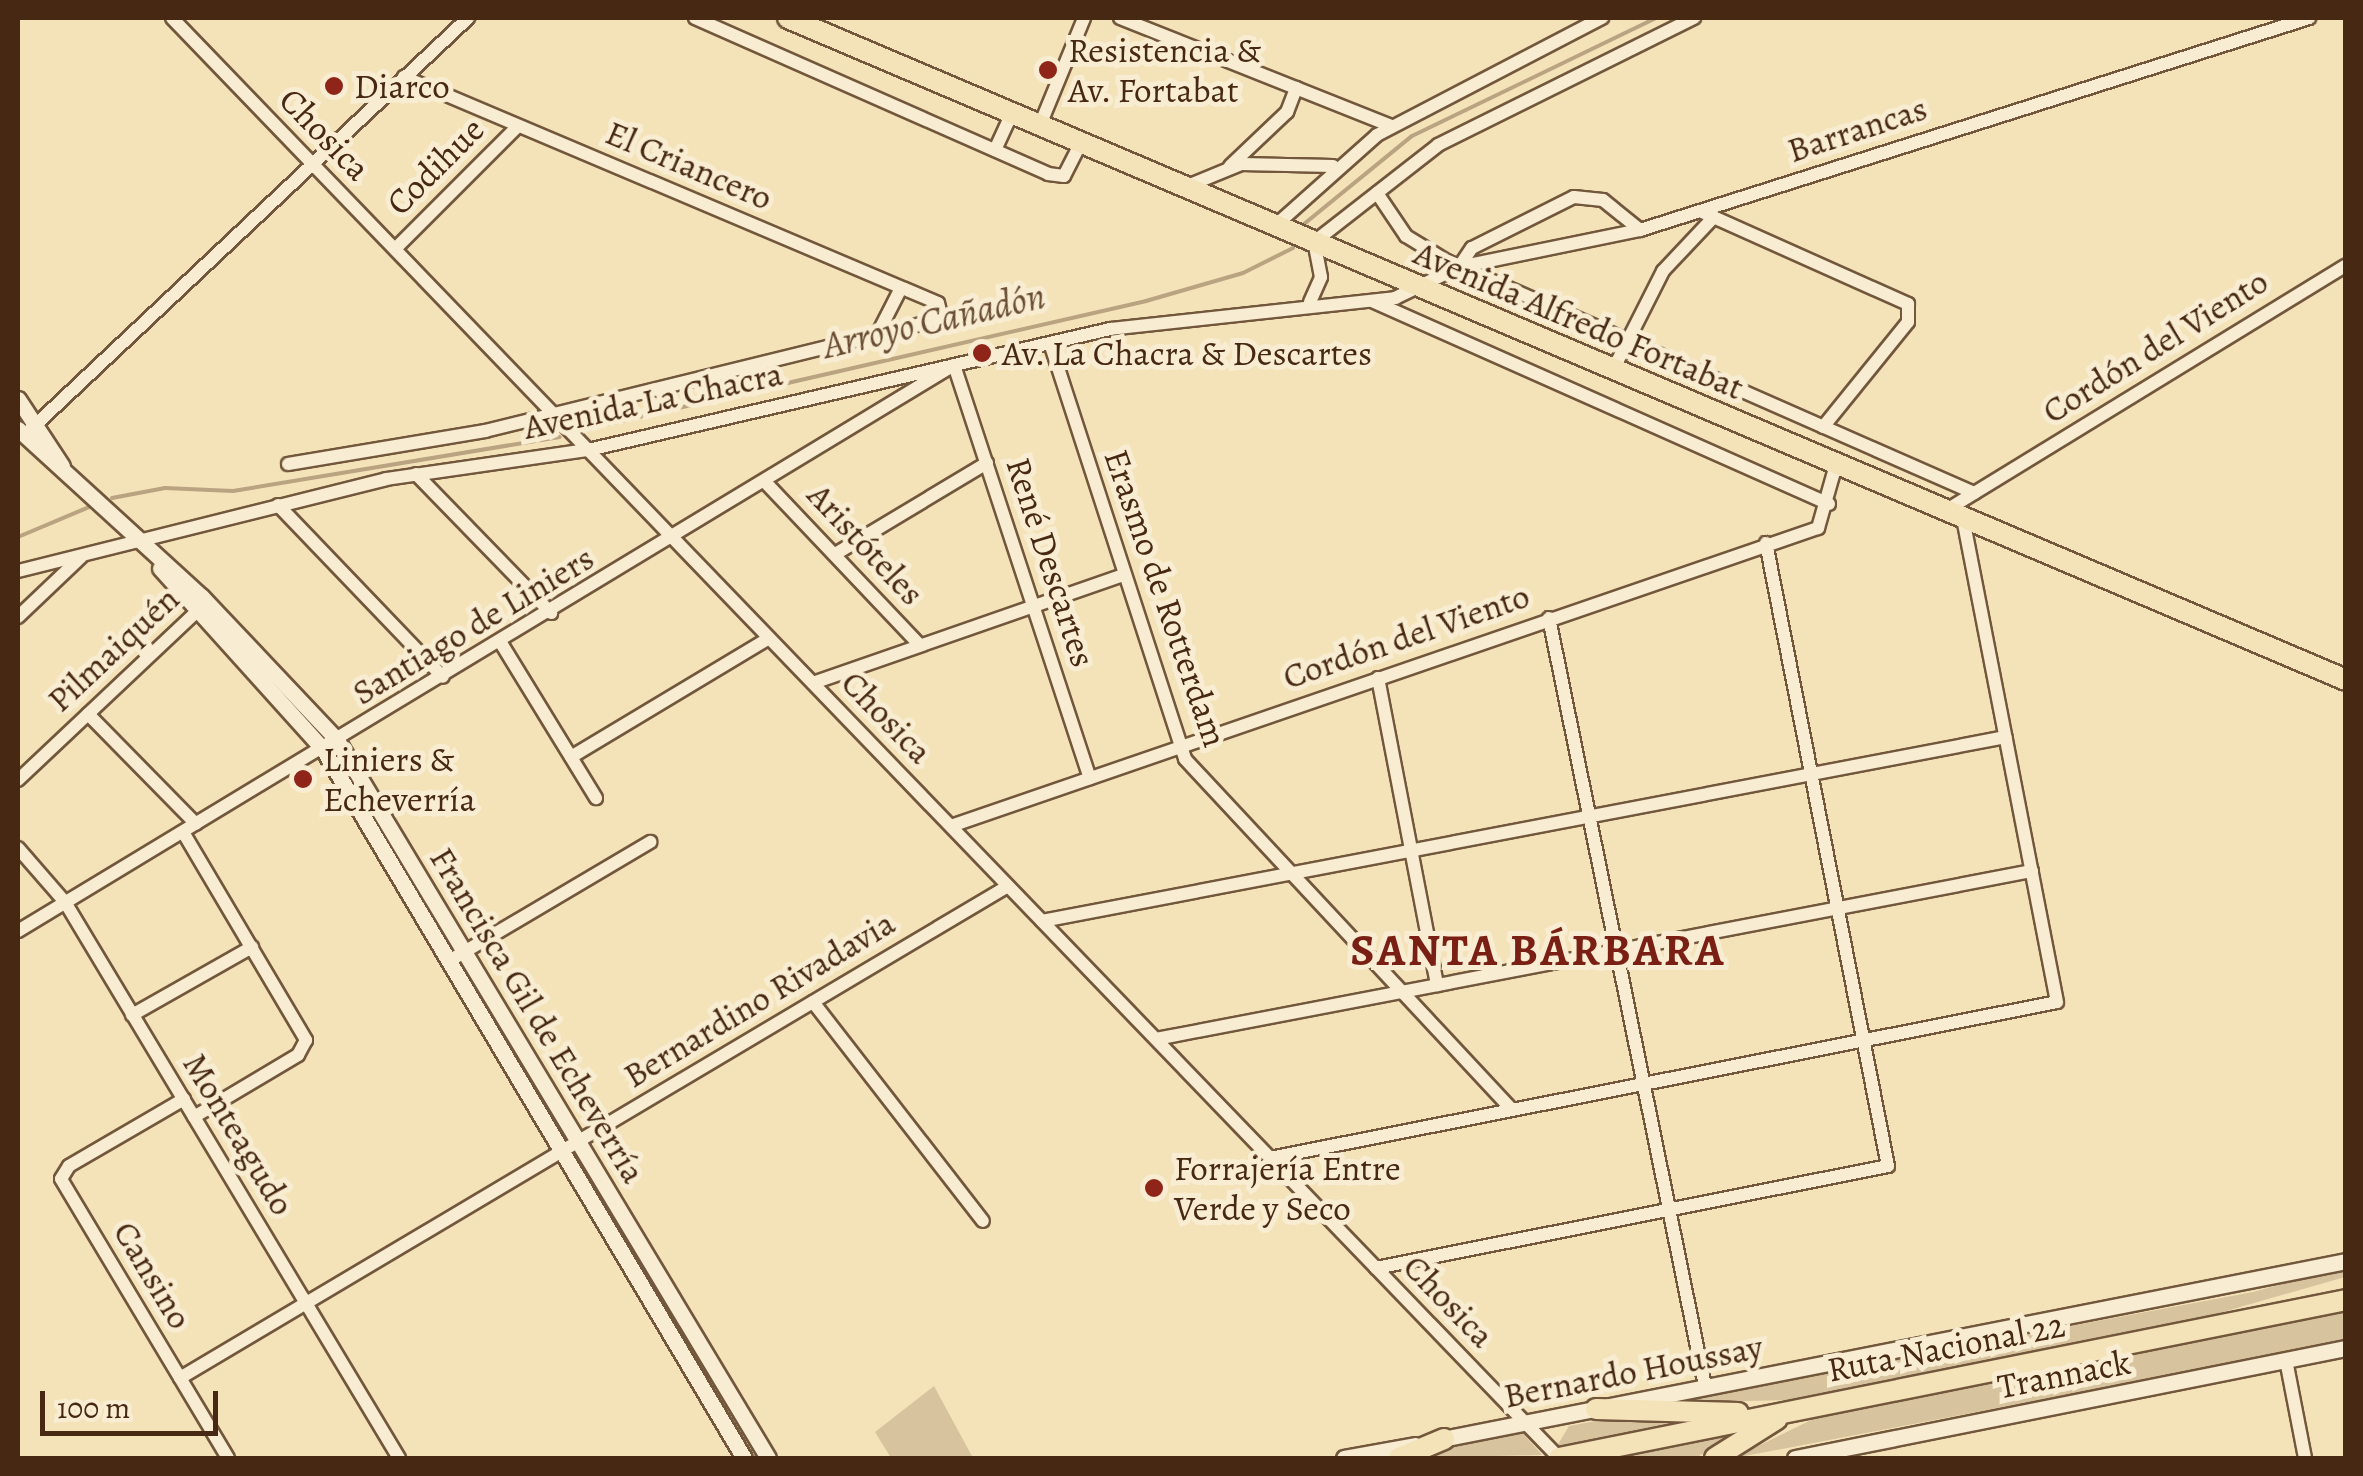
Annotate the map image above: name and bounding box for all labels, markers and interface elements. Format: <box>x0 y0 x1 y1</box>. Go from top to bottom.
place label: Resistencia & Av. Fortabat <box>1068 29 1261 111</box>
marker: Resistencia & Av. Fortabat <box>1037 59 1059 81</box>
place label: Diarco <box>354 65 450 107</box>
marker: Diarco <box>323 75 345 97</box>
street label: Chosica <box>271 79 379 189</box>
street label: Barrancas <box>1782 87 1932 171</box>
street label: Codihue <box>378 109 492 223</box>
street label: El Criancero <box>600 111 778 219</box>
street label: Avenida Alfredo Fortabat <box>1408 232 1750 408</box>
street label: Cordón del Viento <box>2035 260 2275 432</box>
water label: Arroyo Cañadón <box>818 273 1050 369</box>
place label: Av. La Chacra & Descartes <box>1002 332 1373 374</box>
marker: Av. La Chacra & Descartes <box>971 342 993 364</box>
street label: Avenida La Chacra <box>520 352 786 448</box>
street label: Erasmo de Rotterdam <box>1095 444 1237 752</box>
street label: René Descartes <box>997 452 1105 672</box>
street label: Aristóteles <box>799 474 933 614</box>
street label: Santiago de Liniers <box>345 536 601 714</box>
street label: Cordón del Viento <box>1277 574 1535 698</box>
street label: Pilmaiquén <box>39 578 187 720</box>
street label: Chosica <box>833 662 941 772</box>
place label: Liniers & Echeverría <box>323 738 476 820</box>
marker: Liniers & Echeverría <box>292 768 314 790</box>
street label: Francisca Gil de Echeverría <box>421 839 655 1191</box>
street label: Bernardino Rivadavia <box>616 901 902 1097</box>
district label: SANTA BÁRBARA <box>1350 924 1726 978</box>
street label: Monteagudo <box>174 1045 304 1223</box>
place label: Forrajería Entre Verde y Seco <box>1174 1147 1401 1229</box>
marker: Forrajería Entre Verde y Seco <box>1143 1177 1165 1199</box>
street label: Cansino <box>105 1214 201 1336</box>
street label: Chosica <box>1395 1246 1503 1356</box>
street label: Ruta Nacional 22 <box>1824 1303 2068 1391</box>
street label: Bernardo Houssay <box>1500 1325 1766 1417</box>
street label: Trannack <box>1994 1341 2134 1407</box>
scale bar <box>45 1371 222 1433</box>
text: 100 m <box>57 1388 130 1428</box>

